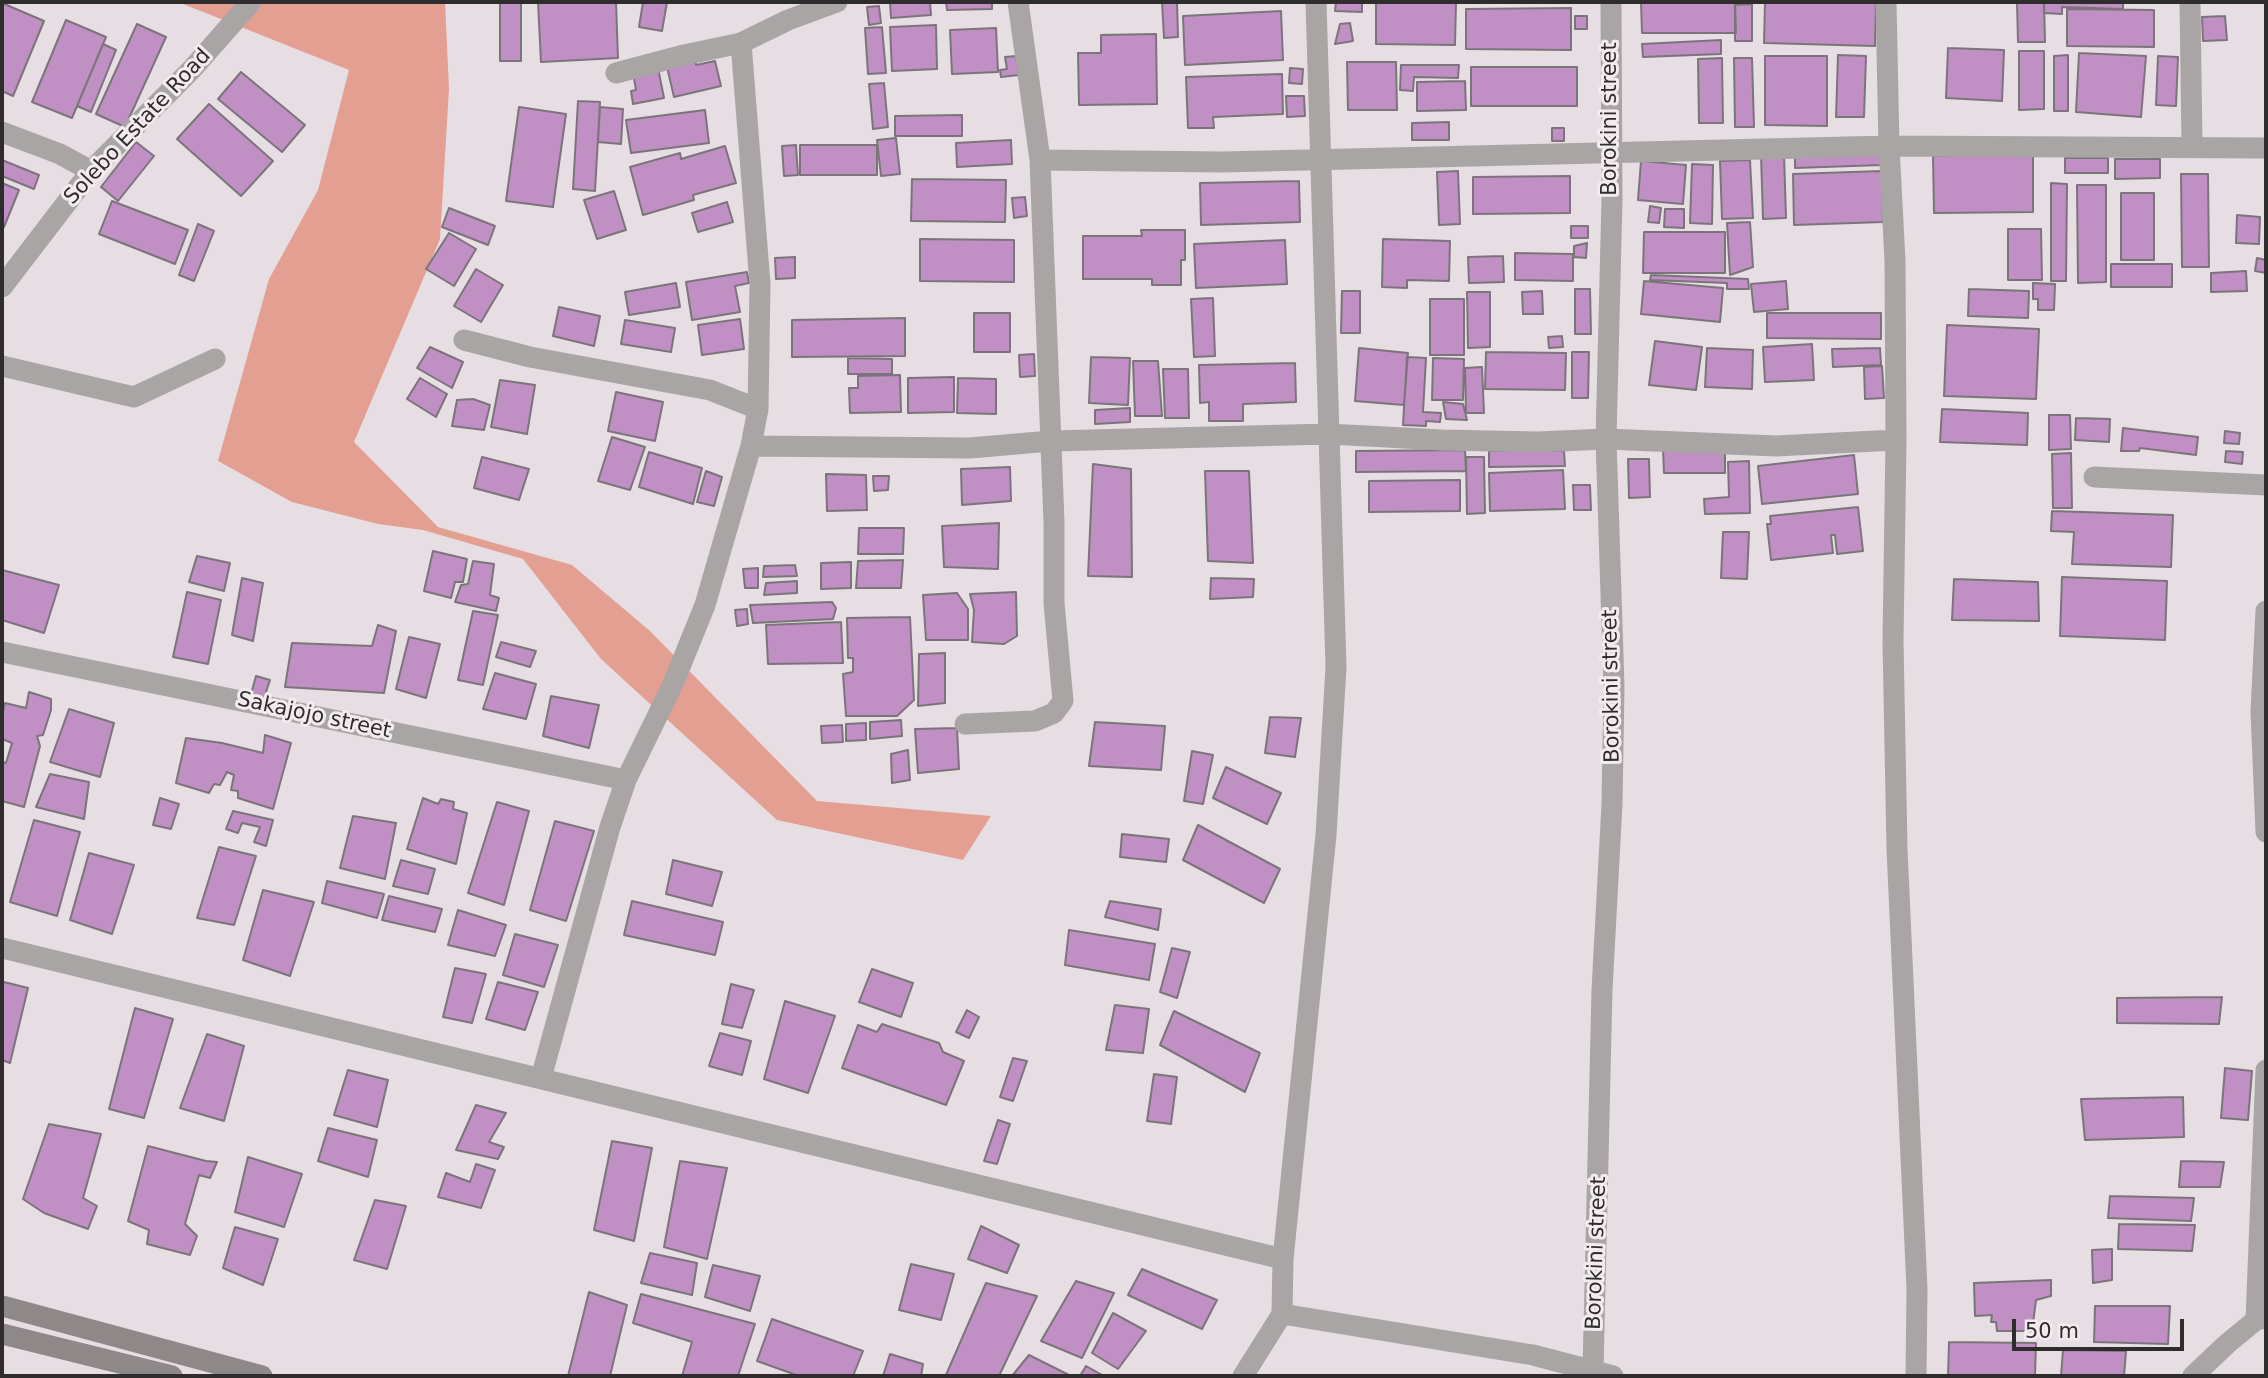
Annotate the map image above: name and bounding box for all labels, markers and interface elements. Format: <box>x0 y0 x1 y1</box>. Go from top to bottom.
street label: Borokini street <box>1598 42 1624 196</box>
street label: Solebo Estate Road <box>59 44 217 210</box>
street label: Borokini street <box>1598 609 1626 763</box>
street label: Sakajojo street <box>235 687 393 745</box>
street label: Borokini street <box>1582 1176 1612 1330</box>
scale bar <box>2016 1304 2188 1348</box>
text: 50 m <box>2025 1319 2079 1343</box>

